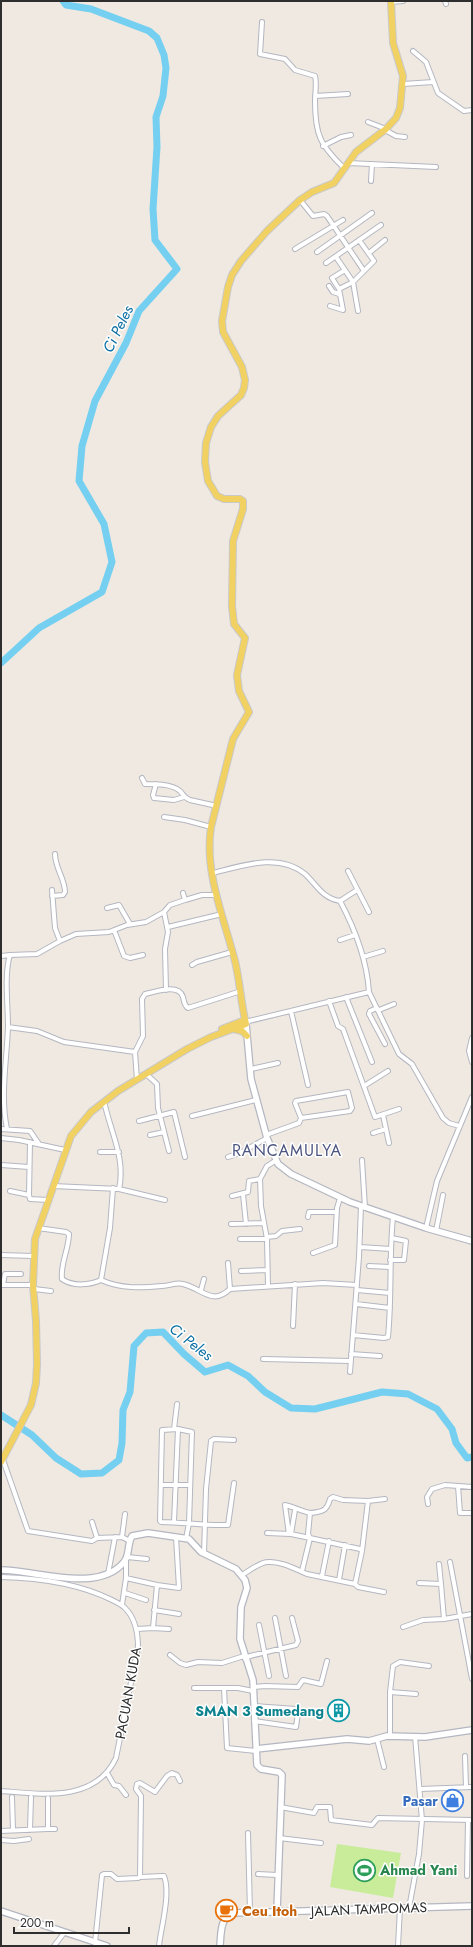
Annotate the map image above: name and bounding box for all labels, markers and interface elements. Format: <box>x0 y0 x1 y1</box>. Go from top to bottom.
water label: Ci Peles <box>97 302 139 356</box>
district label: RANCAMULYA <box>232 1139 342 1162</box>
water label: Ci Peles <box>165 1318 218 1366</box>
street label: PACUAN KUDA <box>110 1645 146 1741</box>
building icon: SMAN 3 Sumedang <box>326 1698 352 1724</box>
place label: SMAN 3 Sumedang <box>195 1701 324 1721</box>
shop icon: Pasar <box>440 1788 466 1814</box>
place label: Pasar <box>402 1791 438 1811</box>
sports icon: Ahmad Yani <box>352 1857 378 1883</box>
place label: Ahmad Yani <box>379 1860 458 1880</box>
street label: JALAN TAMPOMAS <box>309 1897 428 1921</box>
cafe icon: Ceu Itoh <box>213 1898 239 1924</box>
place label: Ceu Itoh <box>242 1901 297 1921</box>
scale bar <box>14 1909 129 1935</box>
text: 200 m <box>20 1914 54 1932</box>

